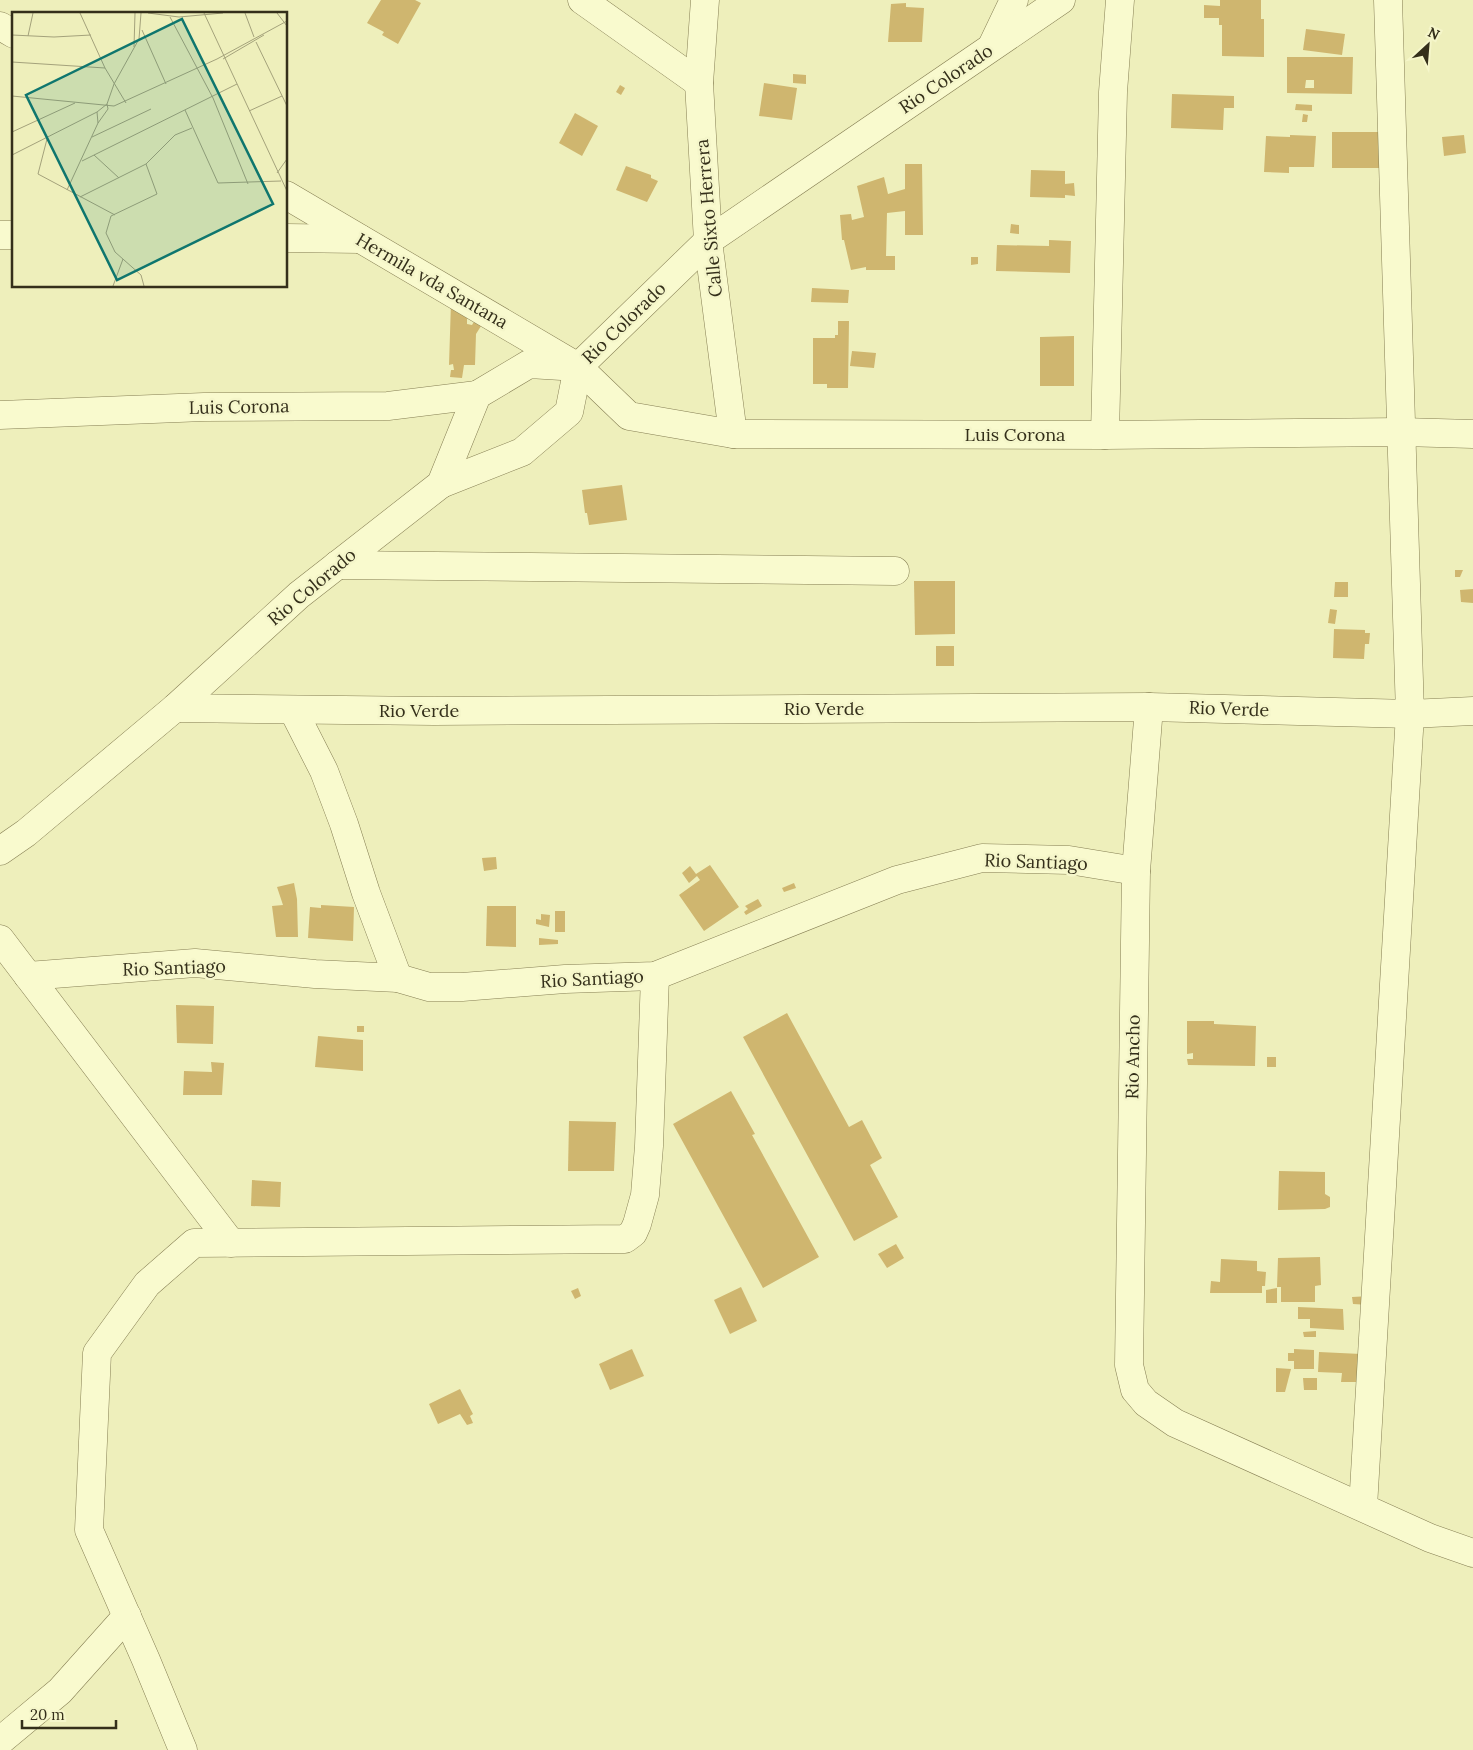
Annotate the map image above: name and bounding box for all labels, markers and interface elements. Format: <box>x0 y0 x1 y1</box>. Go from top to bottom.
inset map <box>12 12 288 288</box>
north arrow <box>1403 20 1453 70</box>
text: N <box>1425 23 1443 44</box>
street label: Rio Colorado <box>894 39 997 118</box>
street label: Calle Sixto Herrera <box>690 138 727 298</box>
street label: Hermila vda Santana <box>352 228 512 333</box>
street label: Rio Colorado <box>577 277 671 369</box>
street label: Luis Corona <box>188 394 290 419</box>
street label: Luis Corona <box>965 423 1065 446</box>
street label: Rio Colorado <box>263 543 361 630</box>
street label: Rio Verde <box>1188 696 1270 721</box>
street label: Rio Verde <box>784 697 865 720</box>
street label: Rio Verde <box>379 699 460 722</box>
street label: Rio Santiago <box>984 848 1088 875</box>
street label: Rio Santiago <box>122 954 226 981</box>
street label: Rio Santiago <box>540 964 644 993</box>
street label: Rio Ancho <box>1120 1014 1145 1100</box>
scale bar <box>22 1698 116 1730</box>
text: 20 m <box>30 1705 65 1724</box>

